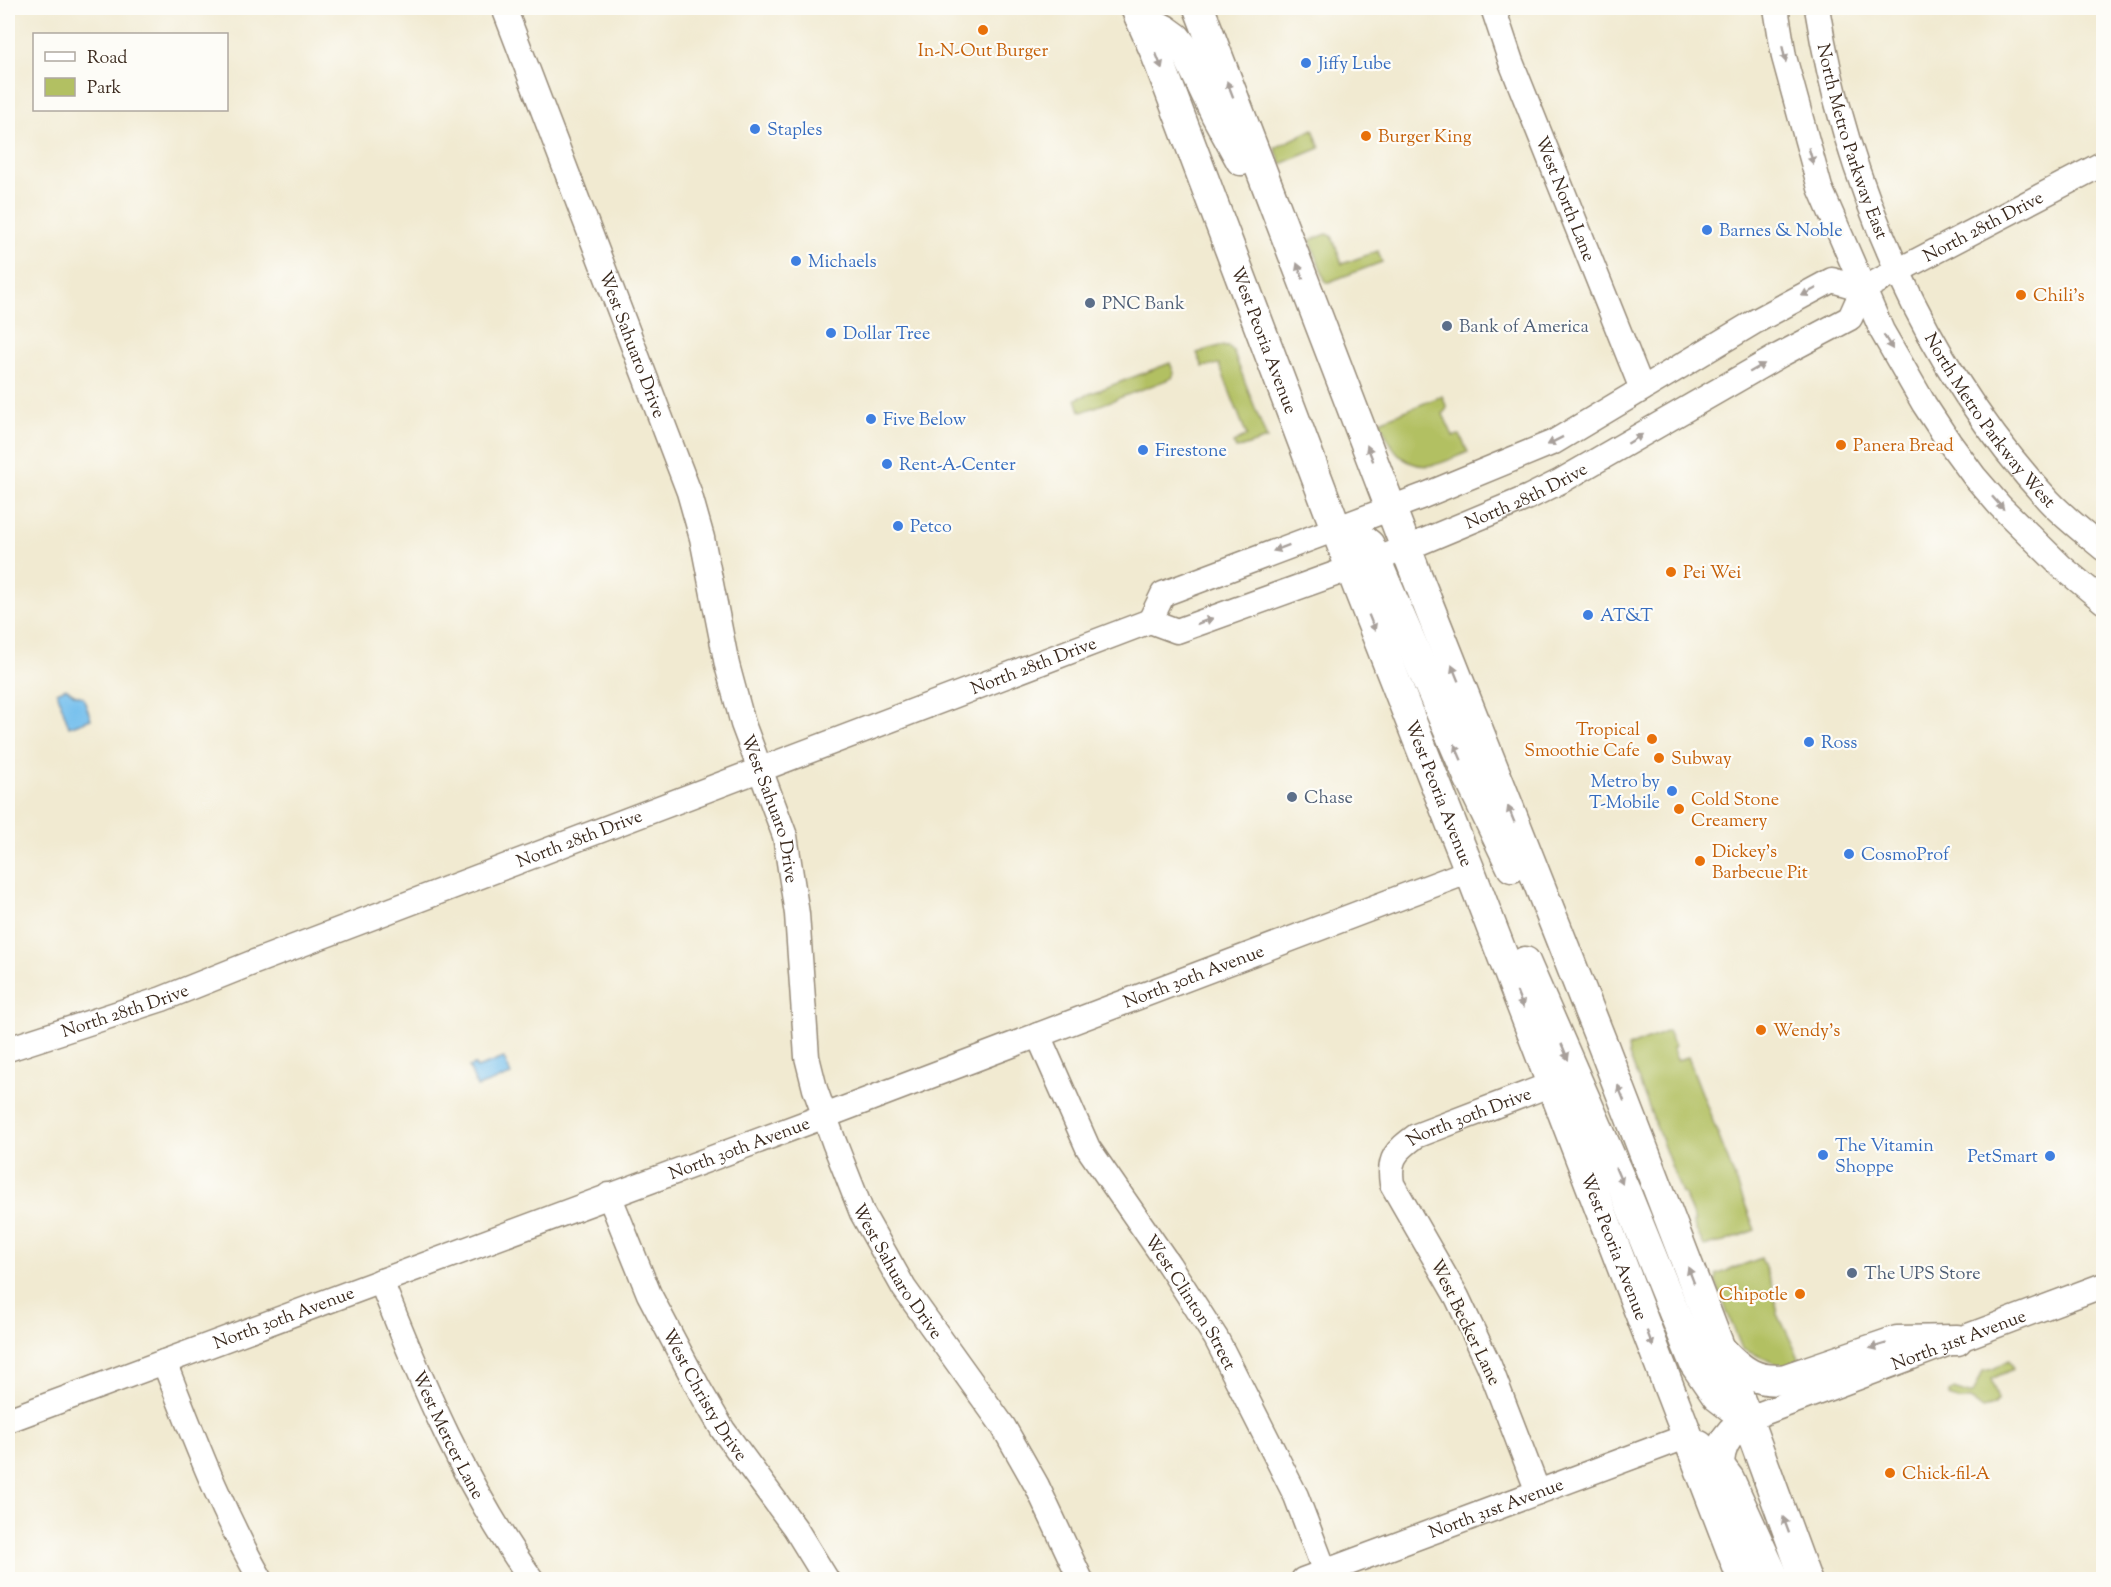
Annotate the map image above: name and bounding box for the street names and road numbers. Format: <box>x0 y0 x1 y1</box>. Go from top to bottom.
street label: North Metro Parkway East <box>1809 41 1893 244</box>
street label: West North Lane <box>1527 133 1601 266</box>
street label: North 28th Drive <box>1919 186 2049 270</box>
street label: West Peoria Avenue <box>1223 263 1302 418</box>
street label: West Sahuaro Drive <box>591 268 671 422</box>
street label: North Metro Parkway West <box>1917 329 2060 515</box>
street label: North 28th Drive <box>1461 457 1593 537</box>
street label: North 28th Drive <box>967 632 1101 703</box>
street label: West Peoria Avenue <box>1397 717 1478 871</box>
street label: West Sahuaro Drive <box>733 731 803 885</box>
street label: North 28th Drive <box>513 804 647 876</box>
street label: North 30th Avenue <box>1120 939 1268 1016</box>
street label: North 28th Drive <box>58 979 193 1046</box>
street label: North 30th Drive <box>1402 1082 1536 1154</box>
street label: North 30th Avenue <box>666 1112 814 1188</box>
street label: West Peoria Avenue <box>1573 1170 1653 1325</box>
street label: West Sahuaro Drive <box>844 1200 948 1345</box>
street label: West Clinton Street <box>1137 1230 1241 1375</box>
street label: West Becker Lane <box>1422 1255 1506 1391</box>
street label: North 30th Avenue <box>210 1281 358 1357</box>
street label: North 31st Avenue <box>1888 1304 2030 1379</box>
street label: West Christy Drive <box>654 1325 753 1467</box>
street label: West Mercer Lane <box>404 1367 489 1505</box>
street label: North 31st Avenue <box>1426 1473 1568 1547</box>

